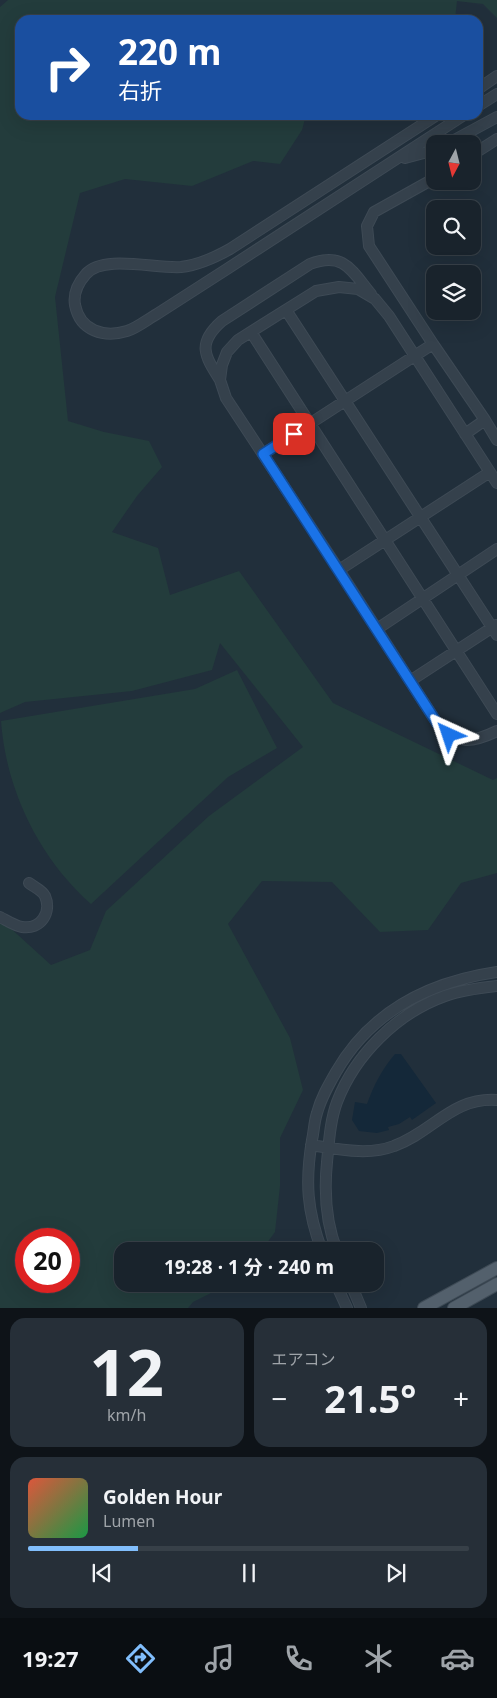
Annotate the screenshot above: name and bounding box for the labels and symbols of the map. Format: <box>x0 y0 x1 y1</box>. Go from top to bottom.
north arrow <box>426 135 481 190</box>
pin <box>273 413 315 455</box>
position arrow <box>422 708 474 760</box>
speed limit sign: 20 <box>15 1228 80 1293</box>

